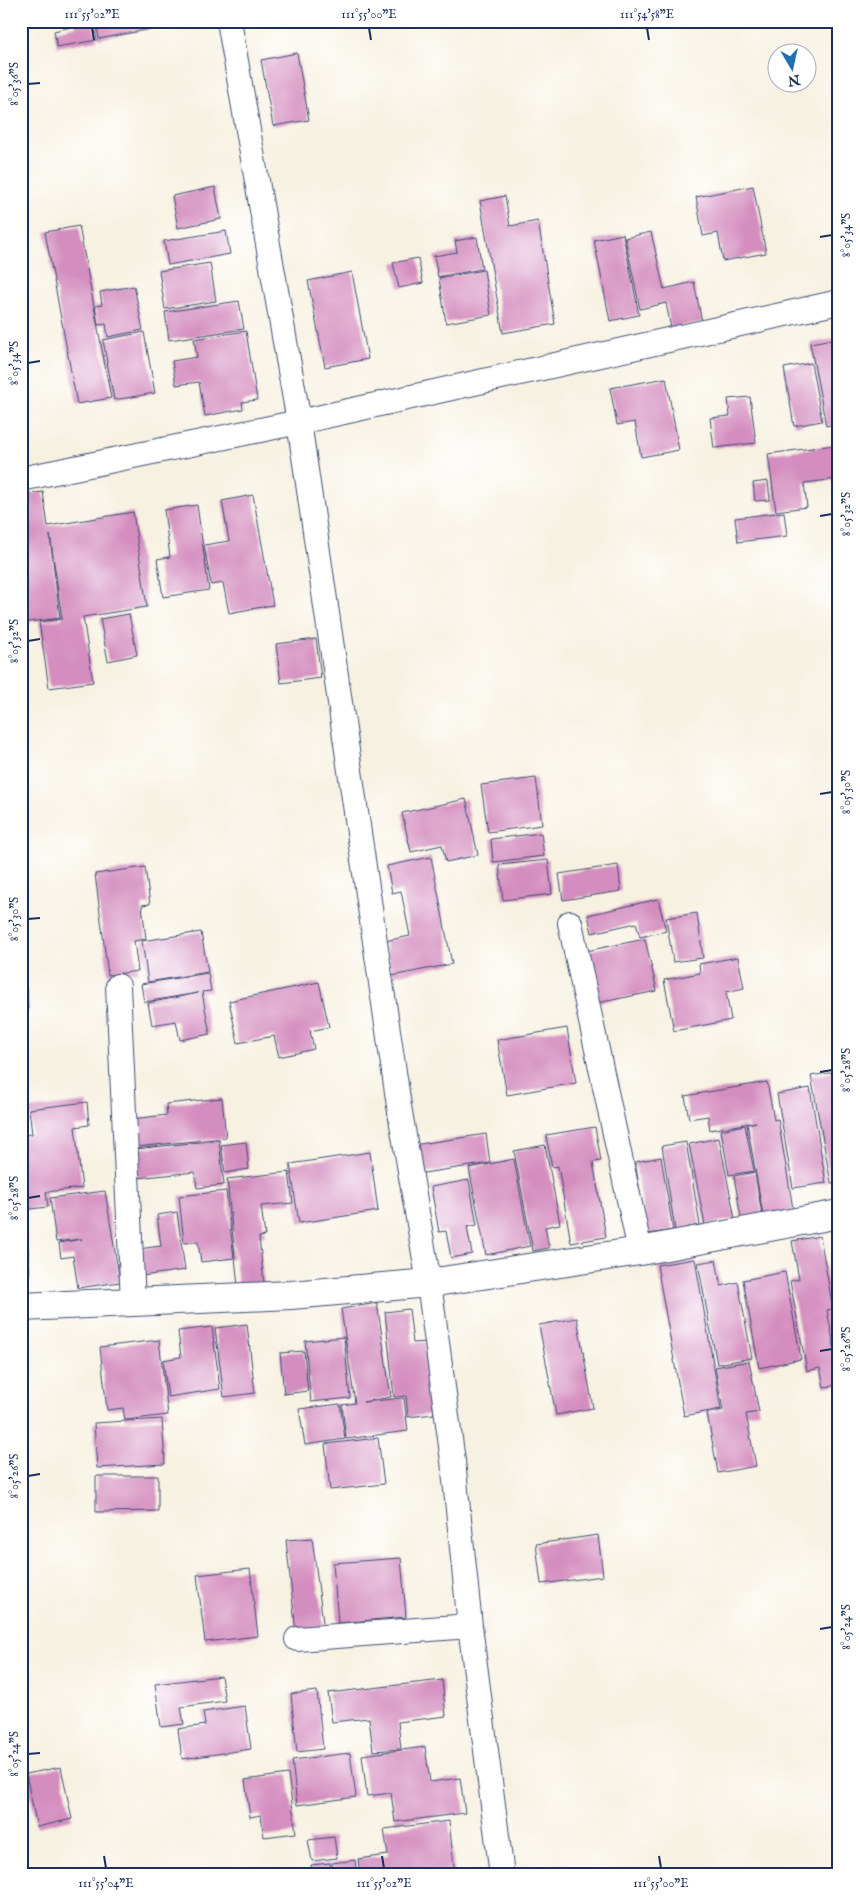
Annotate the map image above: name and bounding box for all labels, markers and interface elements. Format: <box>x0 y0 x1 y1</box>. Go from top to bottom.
text: 111°55'02"E <box>64 7 120 22</box>
text: 111°55'00"E <box>341 7 397 22</box>
text: 111°54'58"E <box>620 7 674 22</box>
north arrow <box>768 42 818 92</box>
text: 8°05'36"S <box>7 62 22 106</box>
text: N <box>786 70 802 90</box>
text: 8°05'34"S <box>839 213 854 257</box>
text: 8°05'34"S <box>7 341 22 385</box>
text: 8°05'32"S <box>839 492 854 536</box>
text: 8°05'32"S <box>7 619 22 663</box>
text: 8°05'30"S <box>839 770 854 814</box>
text: 8°05'30"S <box>7 897 22 941</box>
text: 8°05'28"S <box>839 1048 854 1092</box>
text: 8°05'28"S <box>7 1176 22 1220</box>
text: 8°05'26"S <box>839 1327 854 1371</box>
text: 8°05'26"S <box>7 1454 22 1498</box>
text: 8°05'24"S <box>839 1604 854 1650</box>
text: 8°05'24"S <box>7 1731 22 1777</box>
text: 111°55'04"E <box>78 1876 134 1891</box>
text: 111°55'02"E <box>356 1876 412 1891</box>
text: 111°55'00"E <box>633 1876 689 1891</box>

